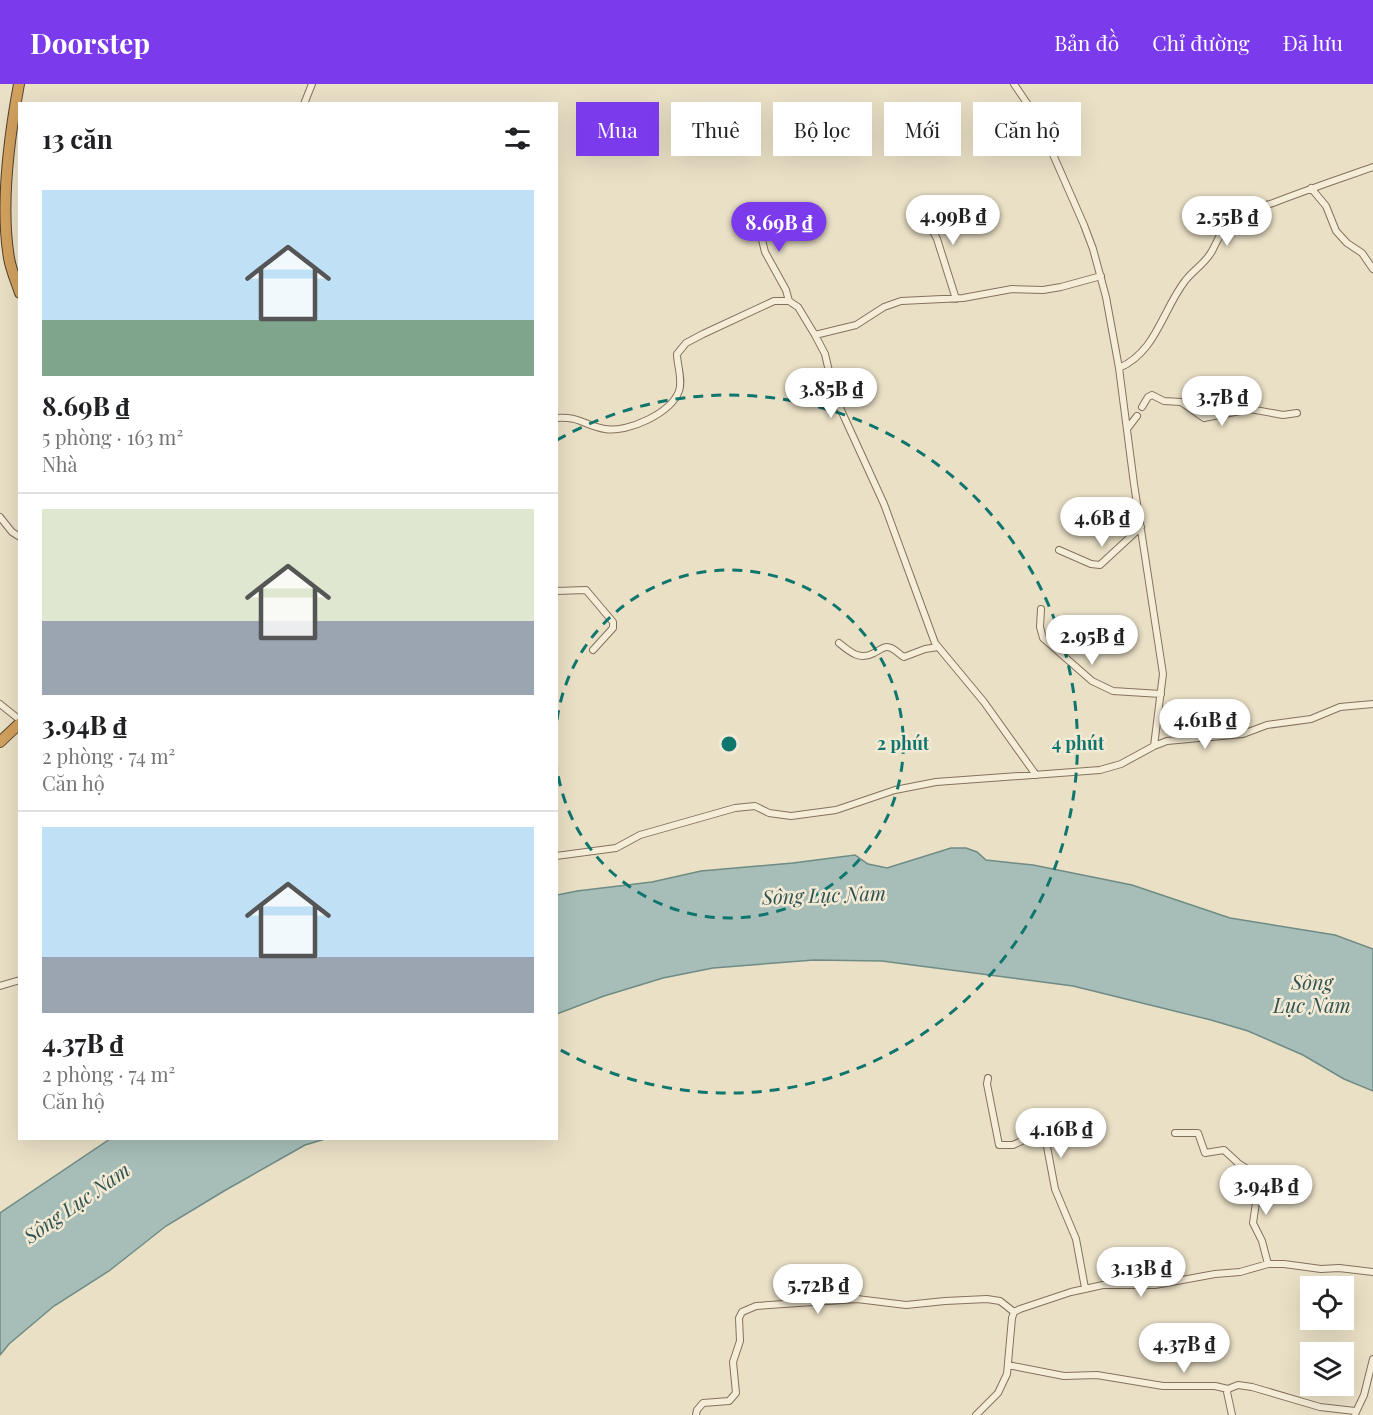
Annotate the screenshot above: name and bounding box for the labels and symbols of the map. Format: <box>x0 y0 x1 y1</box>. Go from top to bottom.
pin: 4.99B ₫ <box>898 195 1008 246</box>
pin: 2.55B ₫ <box>1172 196 1282 247</box>
pin: 8.69B ₫ <box>724 202 834 253</box>
pin: 3.85B ₫ <box>776 368 886 419</box>
pin: 3.7B ₫ <box>1173 376 1271 427</box>
pin: 4.6B ₫ <box>1053 497 1151 548</box>
pin: 2.95B ₫ <box>1037 615 1147 666</box>
pin: 4.61B ₫ <box>1150 699 1260 750</box>
text: 2 phút <box>877 731 930 755</box>
text: 4 phút <box>1052 731 1105 755</box>
centre of rings <box>719 734 739 754</box>
water label: Sông Lục Nam <box>761 878 886 910</box>
water label: Sông Lục Nam <box>1272 968 1351 1018</box>
pin: 4.16B ₫ <box>1006 1108 1116 1159</box>
water label: Sông Lục Nam <box>17 1155 135 1249</box>
pin: 3.94B ₫ <box>1211 1165 1321 1216</box>
pin: 3.13B ₫ <box>1086 1247 1196 1298</box>
pin: 5.72B ₫ <box>763 1264 873 1315</box>
pin: 4.37B ₫ <box>1129 1323 1239 1374</box>

